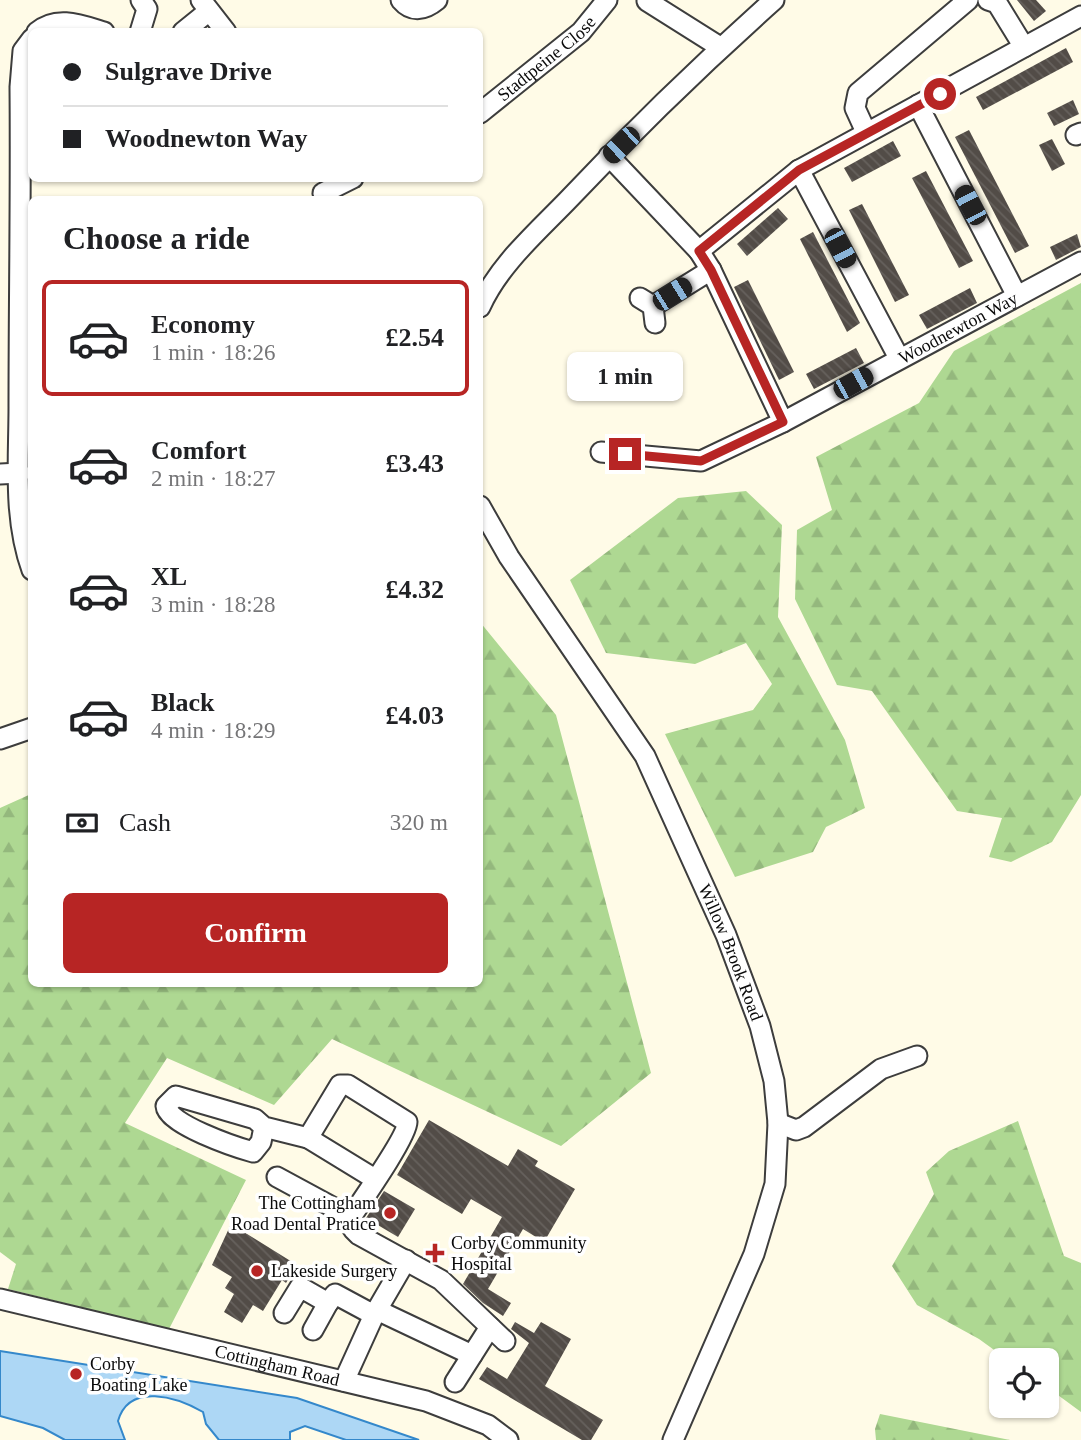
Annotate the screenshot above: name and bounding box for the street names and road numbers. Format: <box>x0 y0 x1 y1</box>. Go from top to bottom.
street label: Stadtpeine Close <box>493 12 600 105</box>
street label: Woodnewton Way <box>895 288 1021 368</box>
street label: Willow Brook Road <box>694 881 767 1023</box>
street label: Cottingham Road <box>213 1341 342 1390</box>

